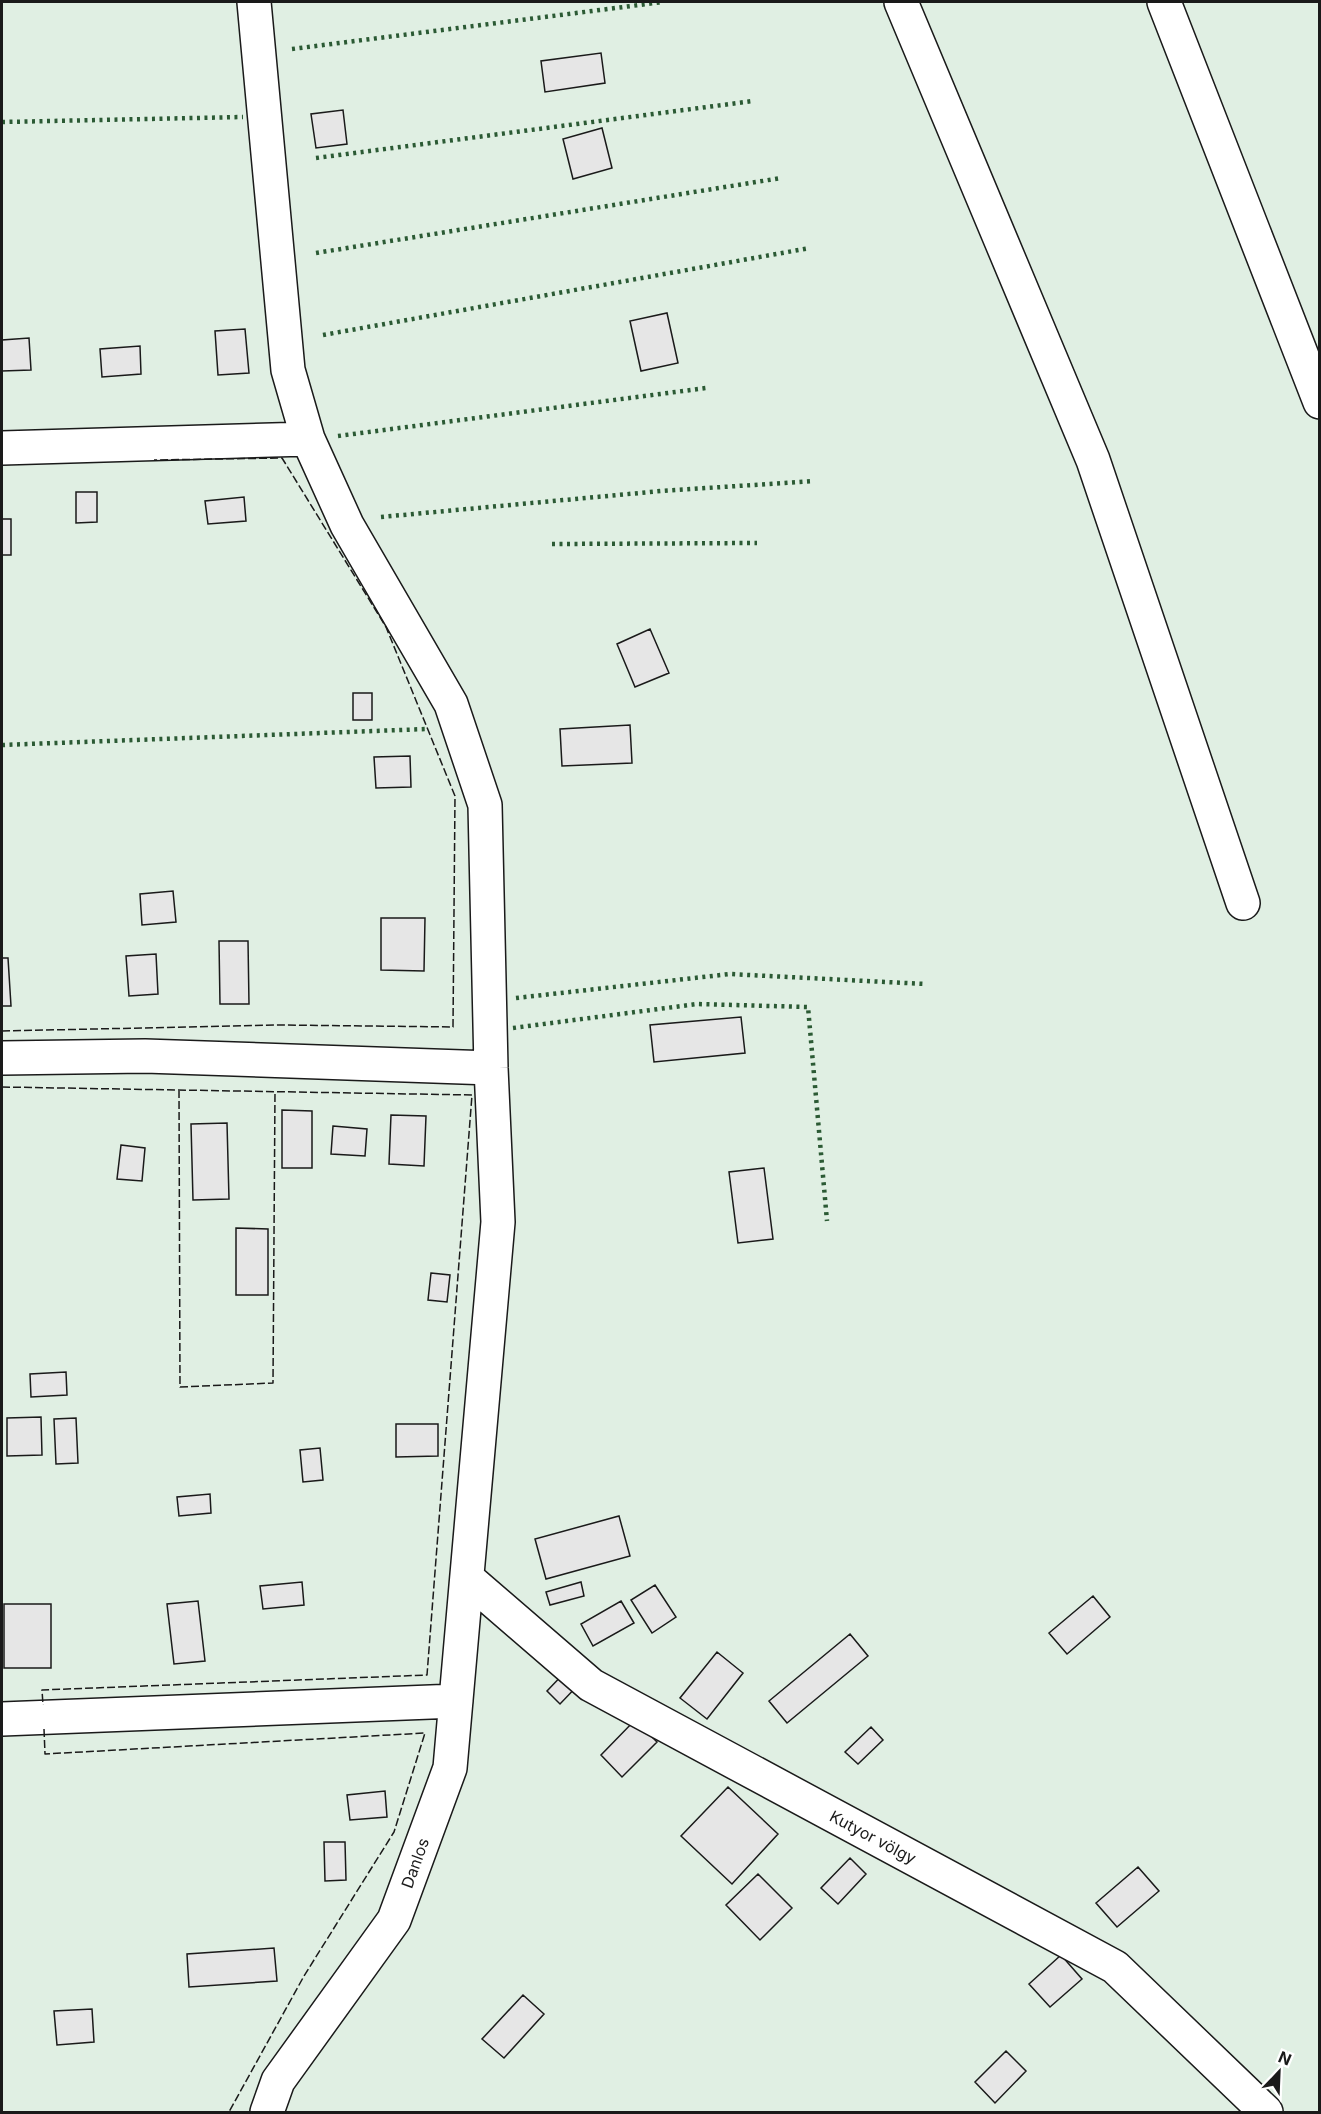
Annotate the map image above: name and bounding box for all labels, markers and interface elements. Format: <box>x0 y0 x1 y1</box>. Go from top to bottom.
street label: Kutyor völgy <box>826 1806 920 1868</box>
street label: Danlos <box>397 1835 433 1891</box>
north arrow <box>1249 2042 1309 2102</box>
text: N <box>1275 2047 1294 2070</box>

